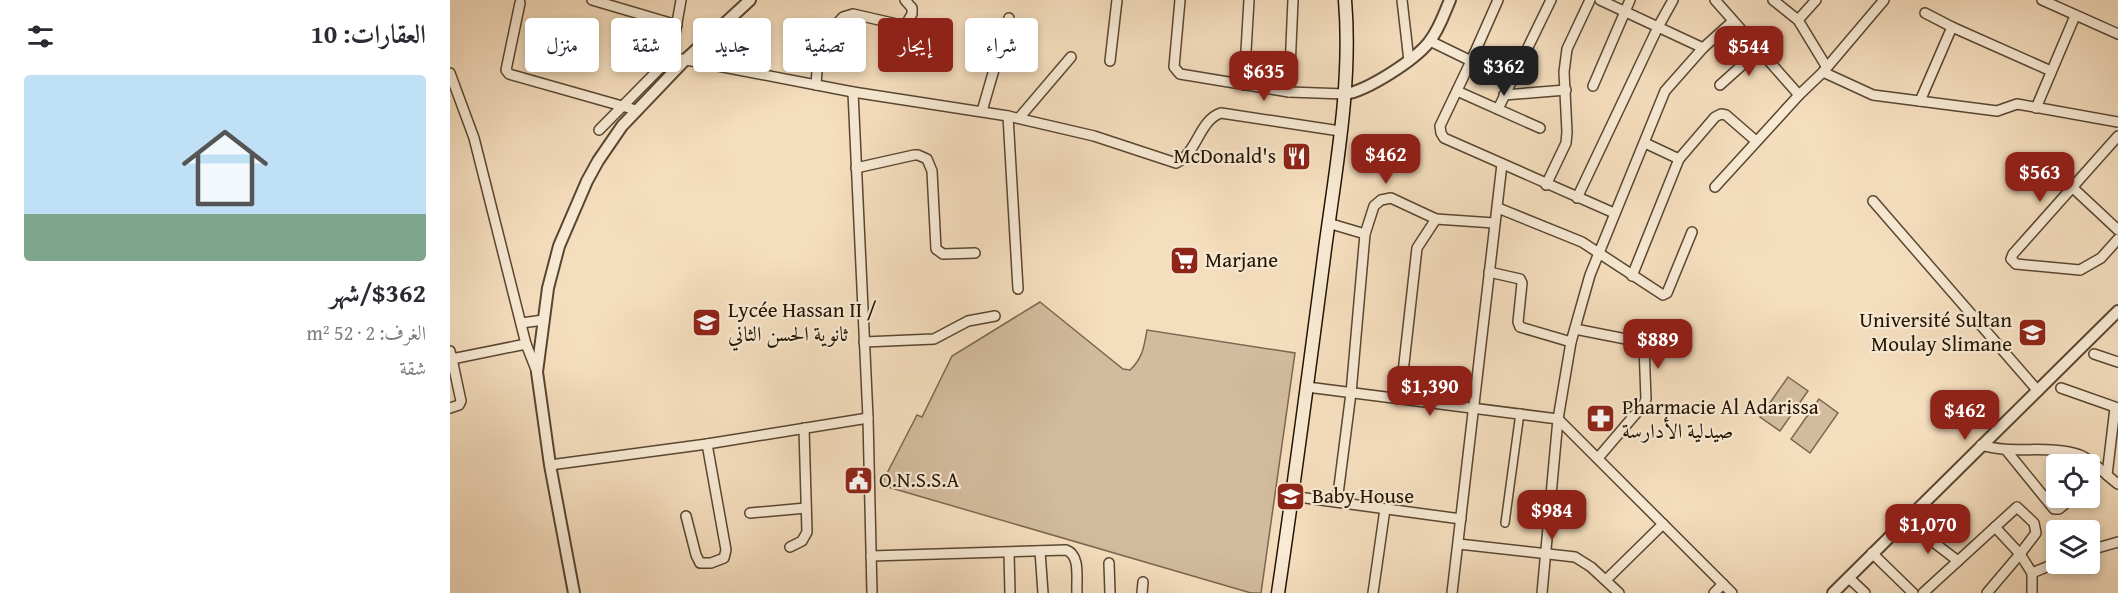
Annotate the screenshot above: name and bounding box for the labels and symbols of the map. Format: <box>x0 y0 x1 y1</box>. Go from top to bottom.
pin: $544 <box>1713 26 1785 77</box>
pin: $362 <box>1468 46 1540 97</box>
pin: $635 <box>1228 51 1300 102</box>
pin: $462 <box>1350 134 1422 185</box>
place label: McDonald's <box>1173 140 1276 171</box>
restaurant icon: McDonald's <box>1281 140 1313 172</box>
pin: $563 <box>2004 152 2076 203</box>
supermarket icon: Marjane <box>1168 244 1200 276</box>
place label: Marjane <box>1205 244 1278 275</box>
place label: Lycée Hassan II / ثانوية الحسن الثاني <box>728 294 877 351</box>
place label: Université Sultan Moulay Slimane <box>1859 304 2012 359</box>
school or university icon: Lycée Hassan II / ثانوية الحسن الثاني <box>691 306 723 338</box>
school or university icon: Université Sultan Moulay Slimane <box>2017 316 2049 348</box>
pin: $889 <box>1622 319 1694 370</box>
pin: $1,390 <box>1381 366 1479 417</box>
pin: $462 <box>1929 390 2001 441</box>
place label: Pharmacie Al Adarissa صيدلية الأدارسة <box>1622 391 1819 446</box>
pharmacy icon: Pharmacie Al Adarissa صيدلية الأدارسة <box>1585 403 1617 435</box>
public building icon: O.N.S.S.A <box>842 464 874 496</box>
place label: O.N.S.S.A <box>879 464 959 495</box>
school or university icon: Baby House <box>1275 480 1307 512</box>
place label: Baby House <box>1312 480 1414 511</box>
pin: $984 <box>1516 490 1588 541</box>
pin: $1,070 <box>1879 504 1977 555</box>

